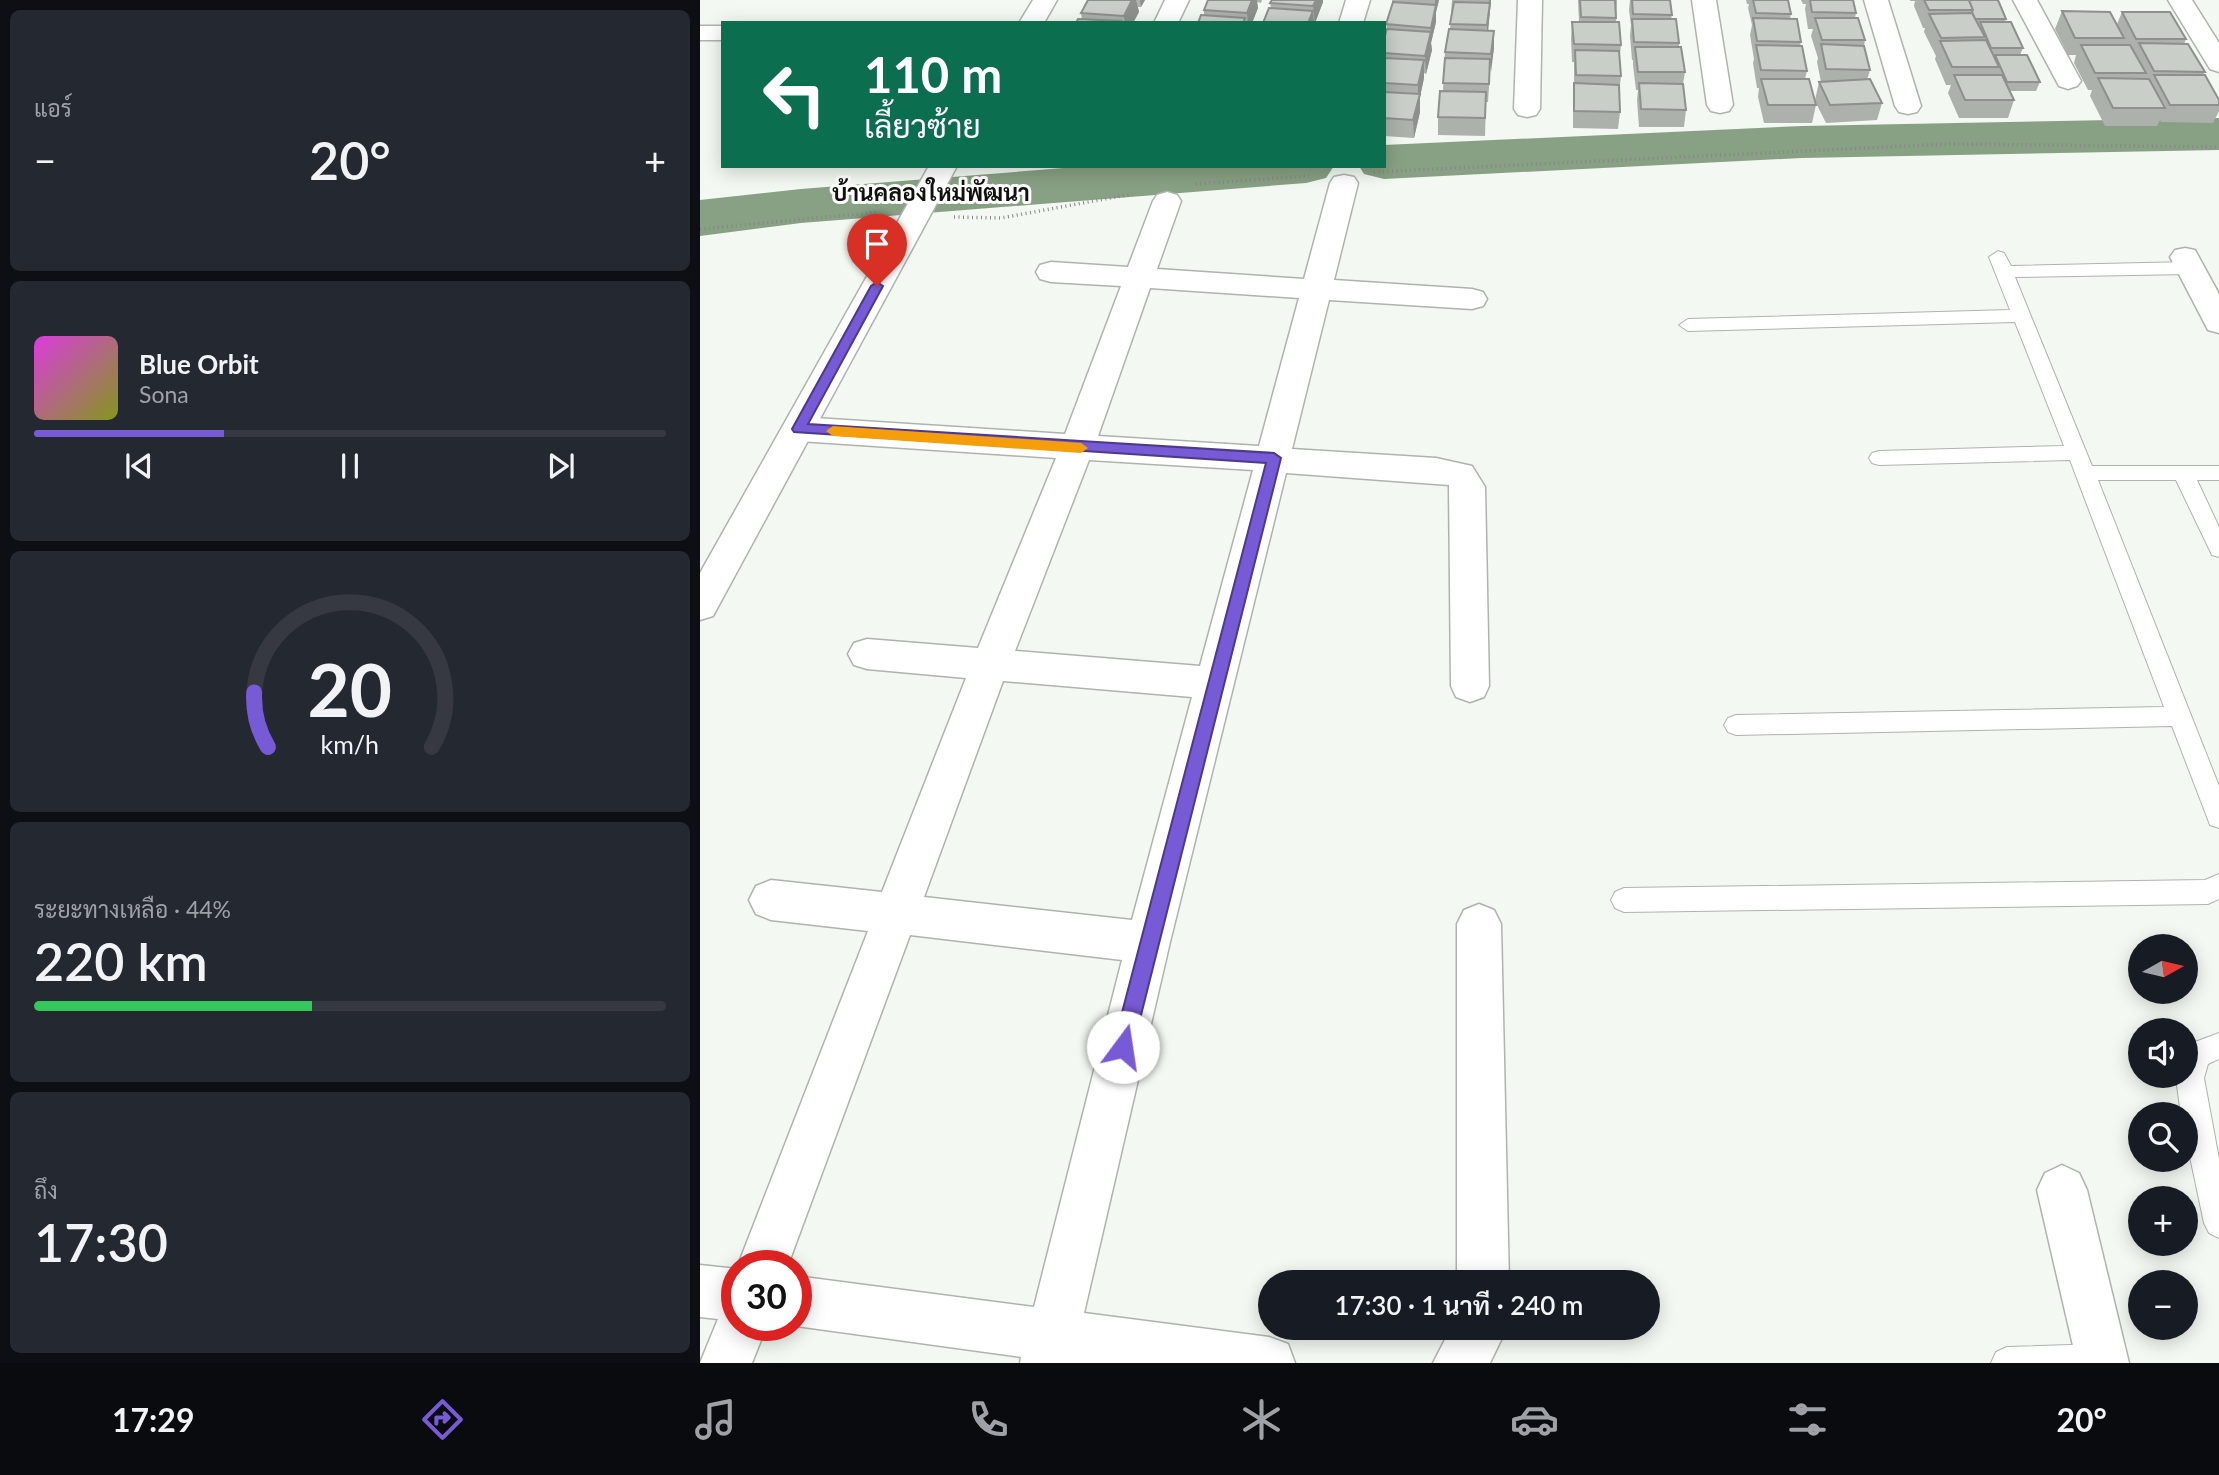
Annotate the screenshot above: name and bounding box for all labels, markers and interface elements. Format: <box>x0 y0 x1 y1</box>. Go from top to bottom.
text: 110 m <box>864 45 1002 103</box>
icon: left <box>749 49 840 140</box>
text: แอร์ <box>34 94 72 122</box>
text: เลี้ยวซ้าย <box>864 106 981 145</box>
text: 20° <box>309 129 391 191</box>
text: − <box>34 137 56 183</box>
text: + <box>644 137 666 183</box>
district label: บ้านคลองใหม่พัฒนา <box>832 177 1030 206</box>
pin <box>847 214 907 286</box>
icon: arrive <box>858 225 896 263</box>
text: Blue Orbit <box>139 348 259 380</box>
text: Sona <box>139 380 189 408</box>
icon: previous <box>120 447 158 485</box>
icon: pause <box>331 447 369 485</box>
icon: next <box>542 447 580 485</box>
text: 20 <box>308 646 392 734</box>
text: km/h <box>321 729 379 759</box>
text: ระยะทางเหลือ · 44% <box>34 895 231 923</box>
text: 220 km <box>34 930 208 992</box>
north arrow <box>2128 934 2198 1004</box>
map controls <box>2128 934 2198 1340</box>
position arrow <box>1086 1010 1160 1084</box>
button: sound <box>2128 1018 2198 1088</box>
button: search <box>2128 1102 2198 1172</box>
text: ถึง <box>34 1176 58 1204</box>
button: + <box>2128 1186 2198 1256</box>
text: 17:30 <box>34 1211 168 1273</box>
speed limit sign: 30 <box>721 1250 812 1341</box>
button: − <box>2128 1270 2198 1340</box>
text: 17:30 · 1 นาที · 240 m <box>1335 1289 1583 1321</box>
icon: directions <box>418 1395 467 1444</box>
icon: music <box>691 1395 740 1444</box>
icon: phone <box>964 1395 1013 1444</box>
icon: climate <box>1237 1395 1286 1444</box>
icon: car <box>1510 1395 1559 1444</box>
icon: filters <box>1783 1395 1832 1444</box>
text: 17:29 <box>112 1400 194 1439</box>
text: 20° <box>2056 1400 2107 1439</box>

